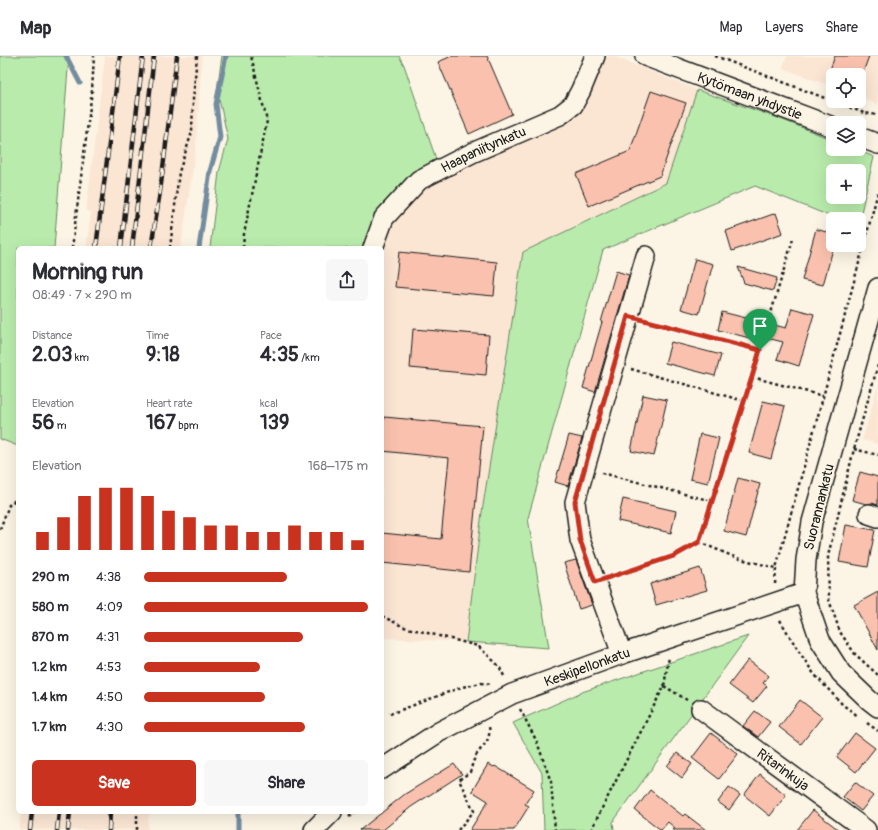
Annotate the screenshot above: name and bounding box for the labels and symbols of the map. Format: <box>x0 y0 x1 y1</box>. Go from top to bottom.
street label: Kytömaan yhdystie <box>695 68 805 123</box>
street label: Haapaniitynkatu <box>438 122 528 176</box>
pin <box>743 309 777 350</box>
street label: Suorannankatu <box>800 462 838 552</box>
street label: Keskipellonkatu <box>542 643 632 690</box>
street label: Ritarinkuja <box>754 745 813 794</box>

